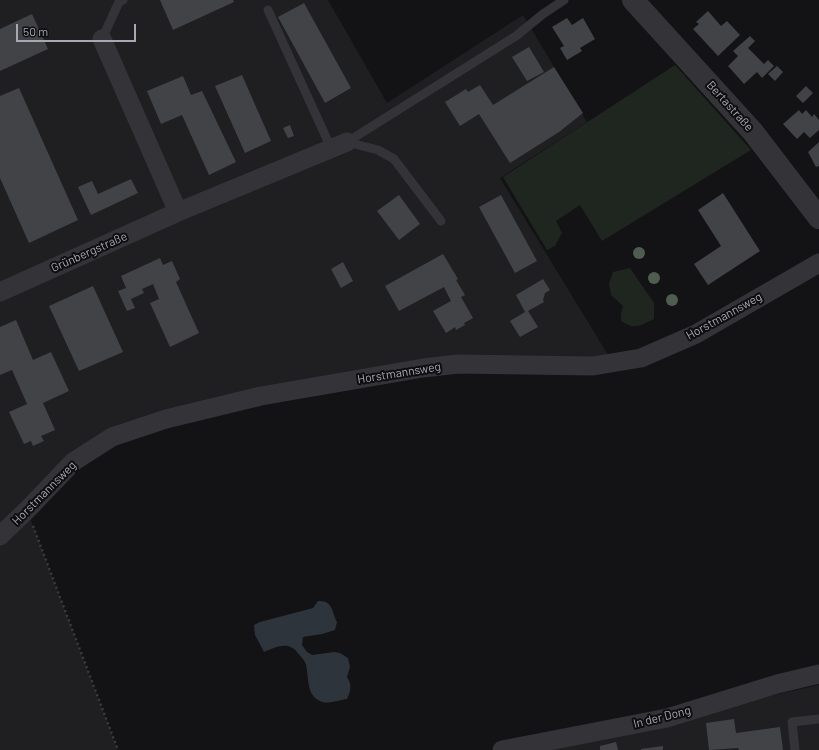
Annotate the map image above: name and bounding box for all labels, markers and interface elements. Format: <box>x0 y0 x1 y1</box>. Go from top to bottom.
scale bar <box>18 16 138 42</box>
text: 50 m <box>23 24 48 38</box>
street label: Bertastraße <box>704 78 756 134</box>
street label: Grünbergstraße <box>49 229 129 275</box>
street label: Horstmannsweg <box>684 289 764 343</box>
street label: Horstmannsweg <box>356 359 442 387</box>
street label: Horstmannsweg <box>9 458 79 528</box>
street label: In der Dong <box>632 703 692 731</box>

